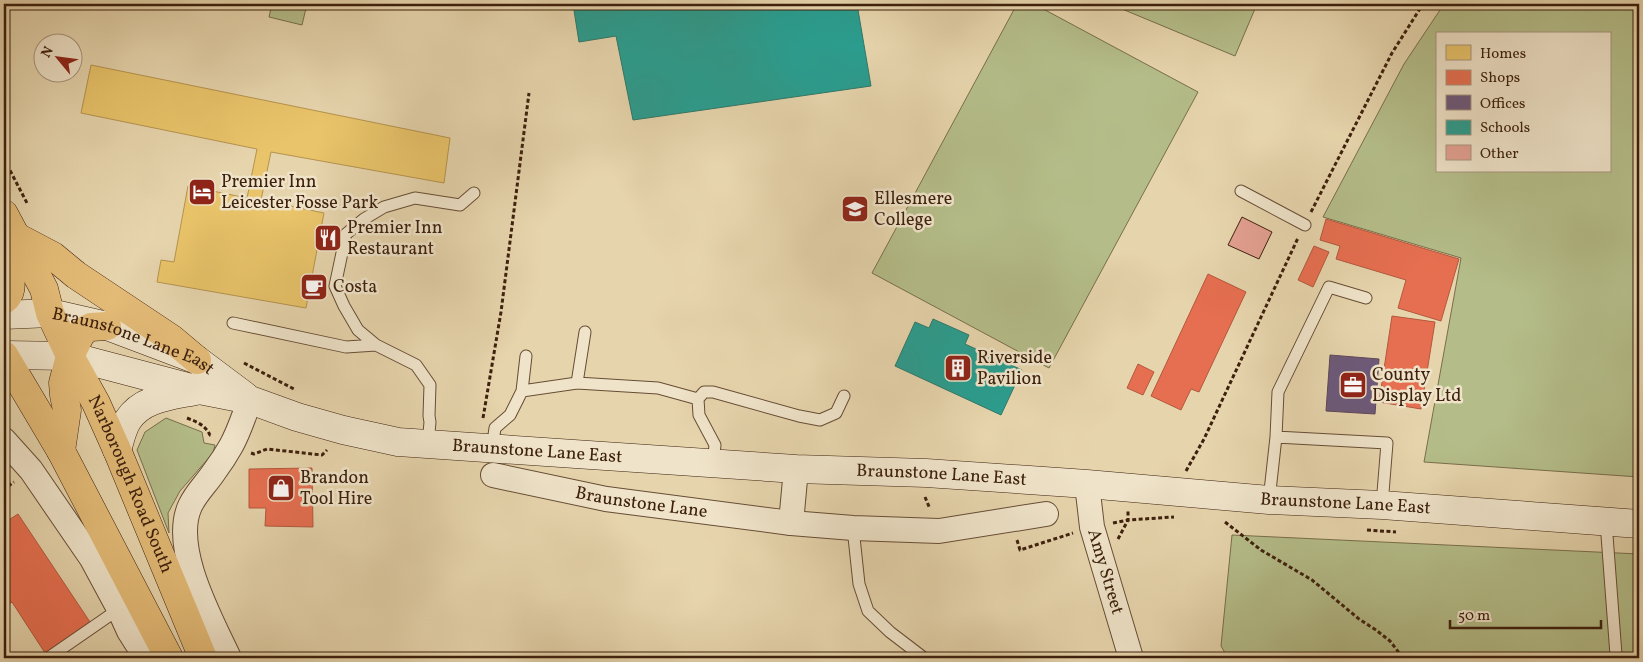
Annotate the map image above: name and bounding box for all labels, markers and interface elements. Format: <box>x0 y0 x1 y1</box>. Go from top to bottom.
north arrow <box>32 32 82 82</box>
legend <box>1436 32 1610 172</box>
text: N <box>37 43 59 61</box>
text: Homes <box>1480 44 1526 65</box>
text: Shops <box>1480 68 1520 89</box>
text: Offices <box>1480 94 1525 115</box>
text: Schools <box>1480 118 1530 139</box>
text: Other <box>1480 144 1519 165</box>
place label: Premier Inn Leicester Fosse Park <box>221 170 378 216</box>
hotel icon: Premier Inn Leicester Fosse Park <box>187 177 217 207</box>
place label: Ellesmere College <box>874 187 952 233</box>
school or university icon: Ellesmere College <box>840 194 870 224</box>
place label: Premier Inn Restaurant <box>347 216 443 262</box>
restaurant icon: Premier Inn Restaurant <box>313 223 343 253</box>
cafe icon: Costa <box>299 272 329 302</box>
place label: Costa <box>333 275 377 300</box>
street label: Braunstone Lane East <box>50 301 219 381</box>
place label: Riverside Pavilion <box>977 346 1052 392</box>
building icon: Riverside Pavilion <box>943 353 973 383</box>
place label: County Display Ltd <box>1372 363 1461 409</box>
office icon: County Display Ltd <box>1338 370 1368 400</box>
street label: Narborough Road South <box>81 390 179 577</box>
street label: Braunstone Lane East <box>451 433 623 470</box>
street label: Braunstone Lane East <box>856 458 1028 492</box>
place label: Brandon Tool Hire <box>300 466 372 512</box>
shop icon: Brandon Tool Hire <box>266 473 296 503</box>
street label: Braunstone Lane <box>573 480 709 525</box>
street label: Braunstone Lane East <box>1259 487 1432 521</box>
street label: Amy Street <box>1081 526 1130 617</box>
scale bar <box>1450 597 1602 629</box>
text: 50 m <box>1458 606 1490 627</box>

